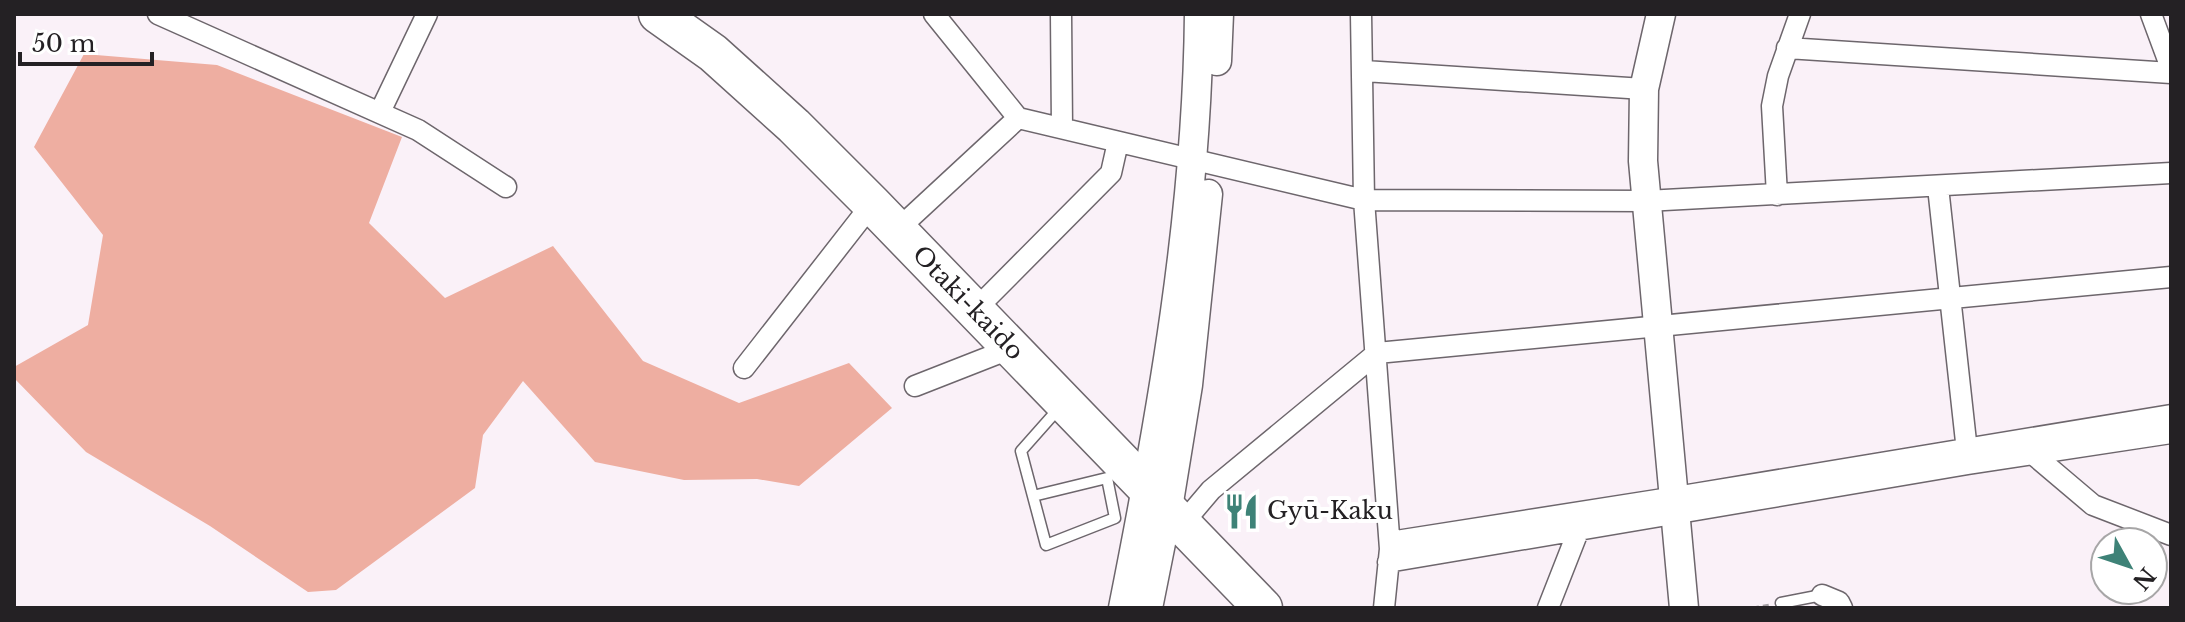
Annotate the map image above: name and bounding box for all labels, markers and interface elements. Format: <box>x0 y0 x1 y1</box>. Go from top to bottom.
scale bar <box>20 16 152 66</box>
text: 50 m <box>32 29 96 58</box>
street label: Otaki-kaido <box>907 240 1030 366</box>
restaurant icon: Gyū-Kaku <box>1222 492 1260 530</box>
place label: Gyū-Kaku <box>1267 496 1393 525</box>
north arrow <box>2089 526 2169 606</box>
text: N <box>2127 562 2161 595</box>

